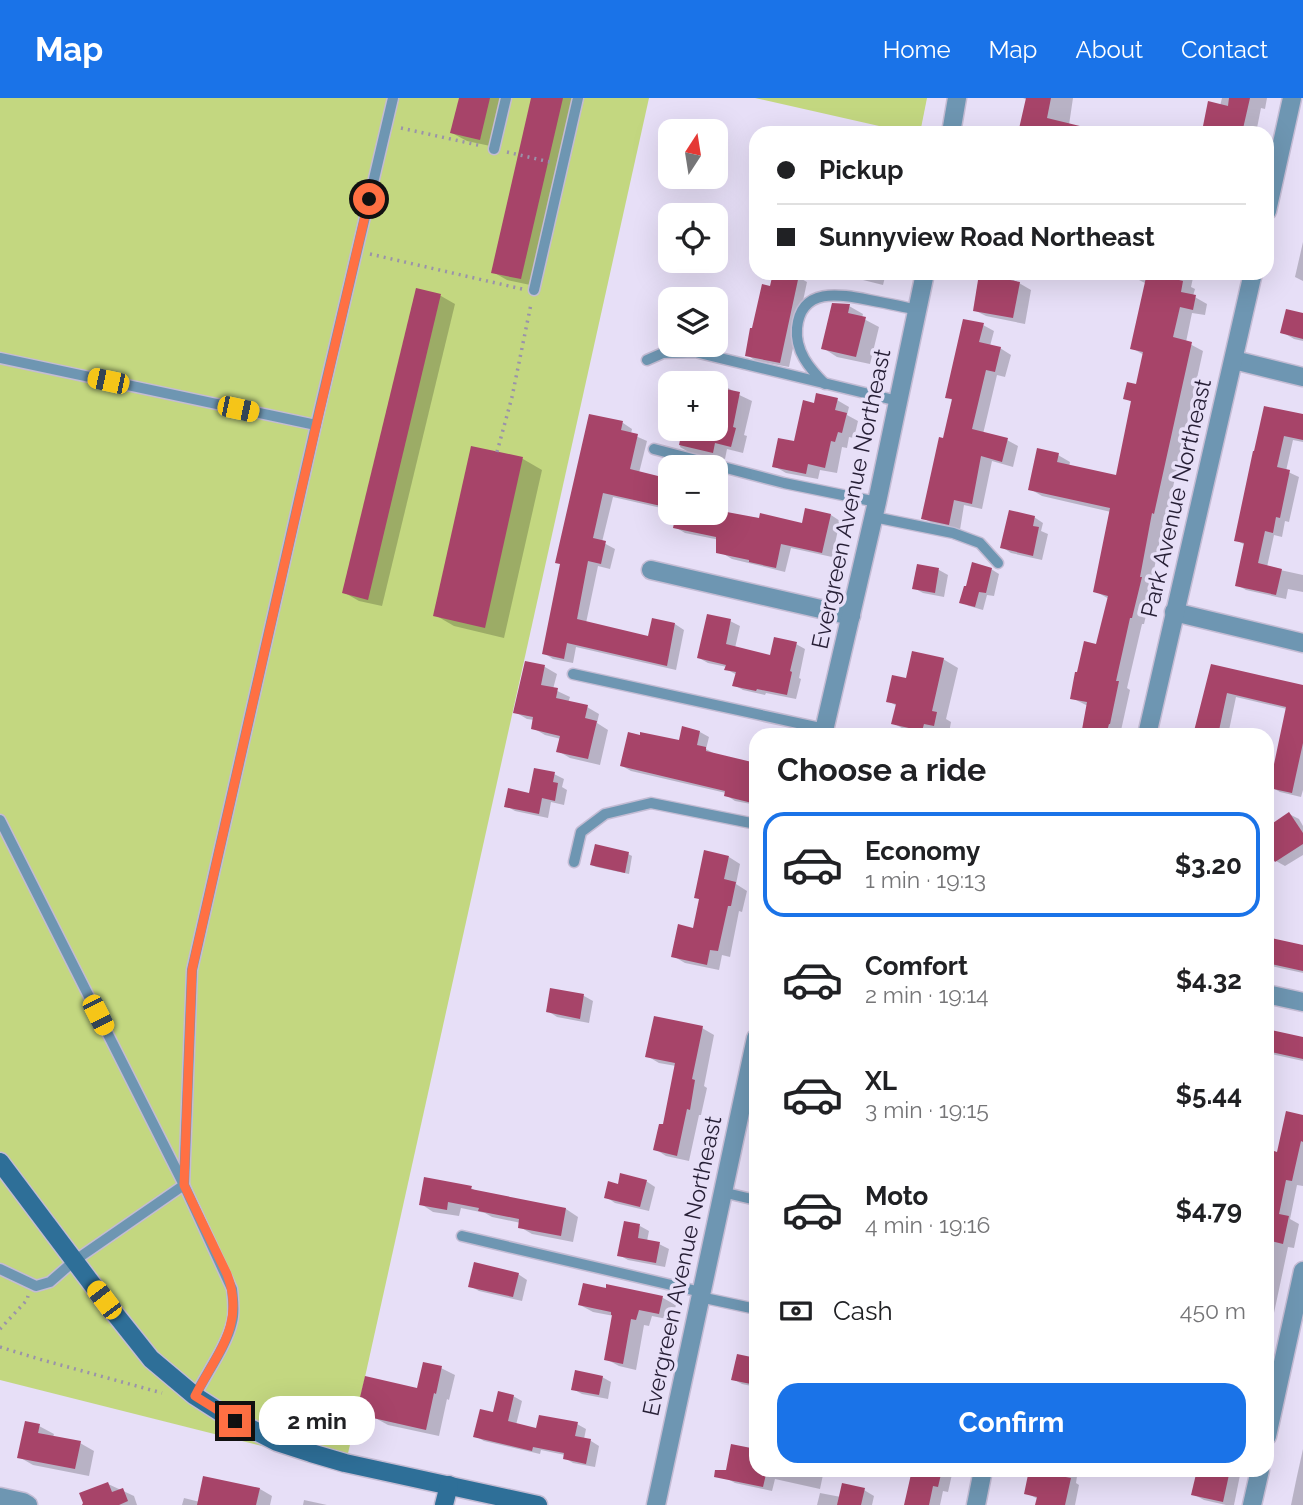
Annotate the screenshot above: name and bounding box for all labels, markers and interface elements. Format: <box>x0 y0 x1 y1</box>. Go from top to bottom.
text: Map <box>35 30 103 69</box>
text: Home <box>883 35 951 64</box>
text: Map <box>989 35 1037 64</box>
text: About <box>1075 35 1143 64</box>
text: Contact <box>1181 35 1268 64</box>
north arrow <box>658 119 728 189</box>
map controls <box>658 119 728 525</box>
text: Pickup <box>819 155 904 185</box>
route start <box>353 183 385 215</box>
button: locate <box>658 203 728 273</box>
text: Sunnyview Road Northeast <box>819 222 1155 252</box>
button: layers <box>658 287 728 357</box>
street label: Evergreen Avenue Northeast <box>805 346 896 651</box>
car <box>86 366 131 396</box>
button: + <box>658 371 728 441</box>
street label: Park Avenue Northeast <box>1135 376 1216 620</box>
car <box>216 394 261 424</box>
button: − <box>658 455 728 525</box>
text: Choose a ride <box>777 751 986 788</box>
icon: car <box>781 833 844 896</box>
text: Economy <box>865 836 980 866</box>
text: $3.20 <box>1175 850 1242 880</box>
text: 1 min · 19:13 <box>865 866 986 893</box>
icon: car <box>781 948 844 1011</box>
text: Comfort <box>865 951 968 981</box>
text: $4.32 <box>1176 965 1242 995</box>
text: 2 min · 19:14 <box>865 981 989 1008</box>
car <box>80 992 117 1038</box>
icon: car <box>781 1063 844 1126</box>
text: XL <box>865 1066 897 1096</box>
text: $5.44 <box>1176 1080 1242 1110</box>
text: 3 min · 19:15 <box>865 1096 989 1123</box>
street label: Evergreen Avenue Northeast <box>636 1113 727 1418</box>
icon: car <box>781 1178 844 1241</box>
text: Moto <box>865 1181 928 1211</box>
text: $4.79 <box>1175 1195 1242 1225</box>
text: 4 min · 19:16 <box>865 1211 990 1238</box>
car <box>83 1277 126 1323</box>
icon: cash <box>777 1292 815 1330</box>
text: Cash <box>833 1296 893 1326</box>
text: 450 m <box>1180 1297 1246 1324</box>
button: Confirm <box>777 1383 1246 1463</box>
callout: 2 min <box>260 1396 375 1446</box>
route end <box>219 1405 251 1437</box>
text: 2 min <box>287 1407 347 1434</box>

